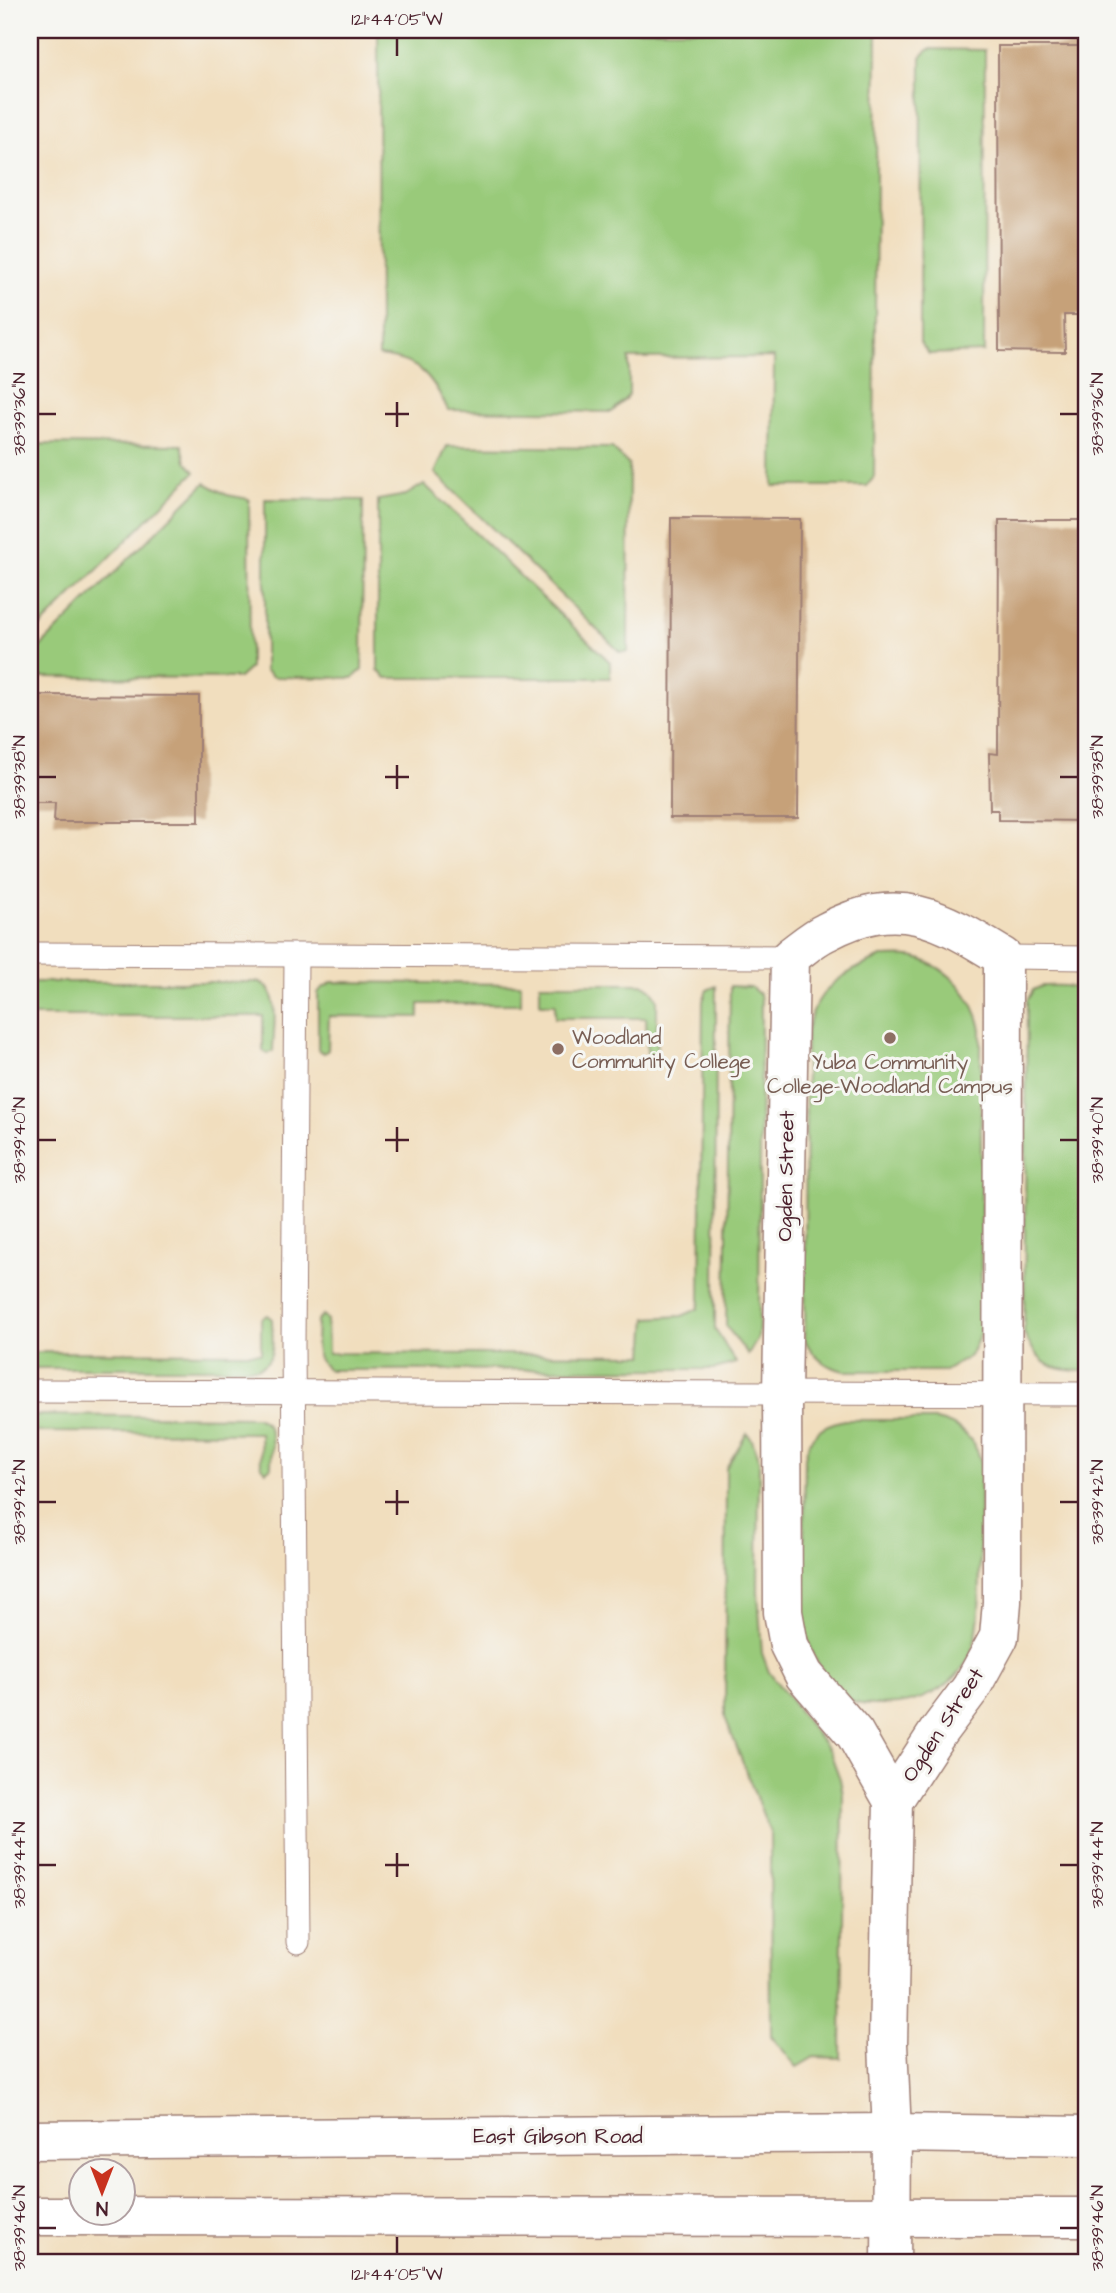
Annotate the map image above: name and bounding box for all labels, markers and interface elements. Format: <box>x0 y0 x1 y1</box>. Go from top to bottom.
text: 121°44'05"W <box>351 7 443 32</box>
text: 38°39'36"N <box>7 372 32 456</box>
text: 38°39'36"N <box>1085 372 1110 456</box>
text: 38°39'38"N <box>7 735 32 819</box>
text: 38°39'38"N <box>1085 735 1110 819</box>
place label: Woodland Community College <box>572 1023 751 1078</box>
marker: Yuba Community College-Woodland Campus <box>882 1030 898 1046</box>
marker: Woodland Community College <box>550 1041 566 1057</box>
place label: Yuba Community College-Woodland Campus <box>767 1048 1013 1103</box>
text: 38°39'40"N <box>7 1097 32 1183</box>
text: 38°39'40"N <box>1085 1097 1110 1183</box>
street label: Ogden Street <box>770 1110 804 1242</box>
text: 38°39'42"N <box>7 1459 32 1545</box>
text: 38°39'42"N <box>1085 1459 1110 1545</box>
street label: Ogden Street <box>895 1662 993 1789</box>
text: 38°39'44"N <box>7 1821 32 1909</box>
text: 38°39'44"N <box>1085 1821 1110 1909</box>
street label: East Gibson Road <box>473 2122 643 2151</box>
north arrow <box>66 2156 136 2226</box>
text: 38°39'46"N <box>7 2185 32 2271</box>
text: 38°39'46"N <box>1085 2185 1110 2271</box>
text: N <box>96 2194 108 2221</box>
text: 121°44'05"W <box>351 2262 443 2287</box>

